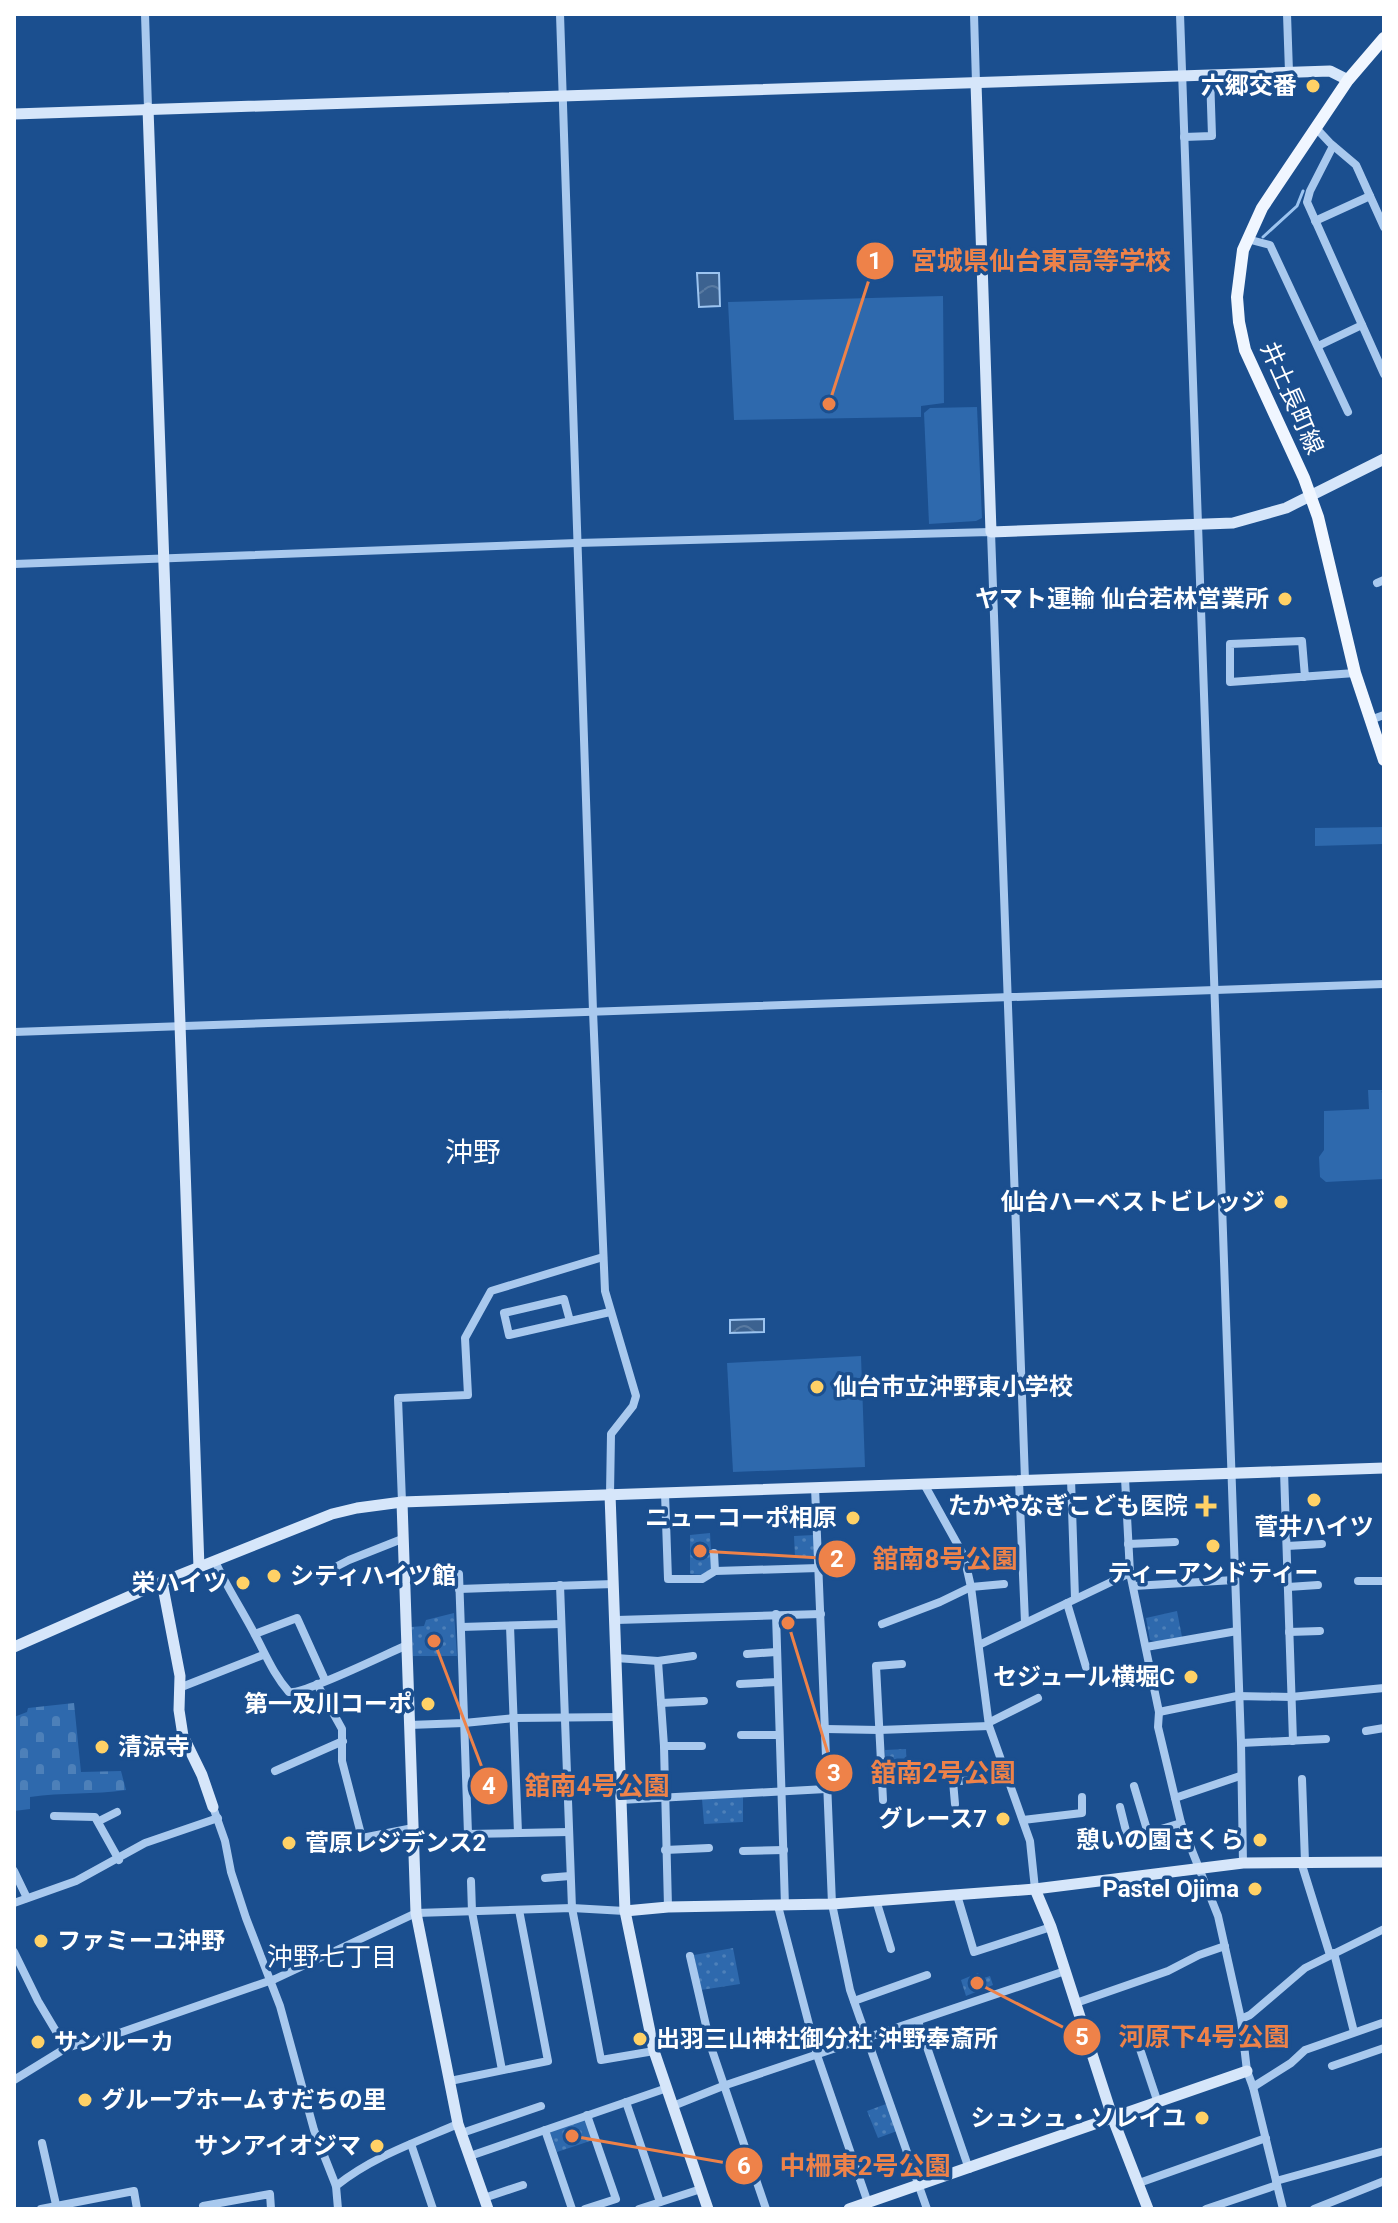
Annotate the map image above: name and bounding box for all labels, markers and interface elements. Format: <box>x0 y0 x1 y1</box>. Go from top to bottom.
place label: 六郷交番 <box>1201 72 1297 100</box>
marker: 六郷交番 <box>1304 77 1322 95</box>
callout: 宮城県仙台東高等学校 <box>855 236 1187 286</box>
text: 宮城県仙台東高等学校 <box>911 246 1171 276</box>
text: 1 <box>868 247 882 275</box>
street label: 井土長町線 <box>1255 337 1329 459</box>
place label: ヤマト運輸 仙台若林営業所 <box>975 585 1269 613</box>
marker: ヤマト運輸 仙台若林営業所 <box>1276 590 1294 608</box>
district label: 沖野 <box>445 1136 501 1169</box>
place label: 仙台ハーベストビレッジ <box>1001 1188 1265 1216</box>
marker: 仙台ハーベストビレッジ <box>1272 1193 1290 1211</box>
place label: 仙台市立沖野東小学校 <box>833 1373 1073 1401</box>
marker: 仙台市立沖野東小学校 <box>808 1378 826 1396</box>
marker: 菅井ハイツ <box>1305 1491 1323 1509</box>
place label: たかやなぎこども医院 <box>948 1492 1188 1520</box>
marker: たかやなぎこども医院 <box>1195 1495 1217 1517</box>
place label: ニューコーポ相原 <box>645 1504 837 1532</box>
marker: ニューコーポ相原 <box>844 1509 862 1527</box>
place label: 菅井ハイツ <box>1254 1513 1374 1541</box>
callout: 舘南8号公園 <box>817 1534 1034 1584</box>
marker: ティーアンドティー <box>1204 1537 1222 1555</box>
text: 舘南8号公園 <box>873 1544 1017 1574</box>
text: 2 <box>830 1545 844 1573</box>
place label: ティーアンドティー <box>1107 1559 1319 1587</box>
place label: シティハイツ館 <box>290 1562 456 1590</box>
marker: シティハイツ館 <box>265 1567 283 1585</box>
place label: 栄ハイツ <box>131 1569 227 1597</box>
marker: 栄ハイツ <box>234 1574 252 1592</box>
place label: セジュール横堀C <box>993 1663 1175 1691</box>
marker: セジュール横堀C <box>1182 1668 1200 1686</box>
place label: 第一及川コーポ <box>244 1690 412 1718</box>
marker: 第一及川コーポ <box>419 1695 437 1713</box>
place label: 清涼寺 <box>118 1733 190 1761</box>
marker: 清涼寺 <box>93 1738 111 1756</box>
callout: 舘南2号公園 <box>814 1748 1031 1798</box>
text: 舘南2号公園 <box>871 1758 1015 1788</box>
text: 3 <box>827 1759 841 1787</box>
callout: 舘南4号公園 <box>469 1761 686 1811</box>
text: 舘南4号公園 <box>525 1771 669 1801</box>
text: 4 <box>482 1772 496 1800</box>
place label: グレース7 <box>878 1805 987 1833</box>
marker: グレース7 <box>994 1810 1012 1828</box>
place label: 憩いの園さくら <box>1076 1826 1244 1854</box>
place label: 菅原レジデンス2 <box>305 1829 486 1857</box>
marker: 憩いの園さくら <box>1251 1831 1269 1849</box>
marker: 菅原レジデンス2 <box>280 1834 298 1852</box>
place label: Pastel Ojima <box>1102 1875 1239 1903</box>
marker: Pastel Ojima <box>1246 1880 1264 1898</box>
place label: ファミーユ沖野 <box>57 1927 225 1955</box>
marker: ファミーユ沖野 <box>32 1932 50 1950</box>
district label: 沖野七丁目 <box>267 1942 397 1972</box>
callout: 河原下4号公園 <box>1062 2012 1305 2062</box>
text: 河原下4号公園 <box>1119 2022 1289 2052</box>
text: 5 <box>1075 2023 1089 2051</box>
place label: 出羽三山神社御分社 沖野奉斎所 <box>656 2025 998 2053</box>
place label: サンルーカ <box>54 2028 174 2056</box>
marker: 出羽三山神社御分社 沖野奉斎所 <box>631 2030 649 2048</box>
marker: サンルーカ <box>29 2033 47 2051</box>
place label: グループホームすだちの里 <box>101 2086 387 2114</box>
marker: グループホームすだちの里 <box>76 2091 94 2109</box>
place label: シュシュ・ソレイユ <box>970 2104 1186 2132</box>
marker: シュシュ・ソレイユ <box>1193 2109 1211 2127</box>
place label: サンアイオジマ <box>194 2132 361 2160</box>
marker: サンアイオジマ <box>368 2137 386 2155</box>
callout: 中柵東2号公園 <box>724 2141 967 2191</box>
text: 中柵東2号公園 <box>780 2151 950 2181</box>
text: 6 <box>737 2152 751 2180</box>

